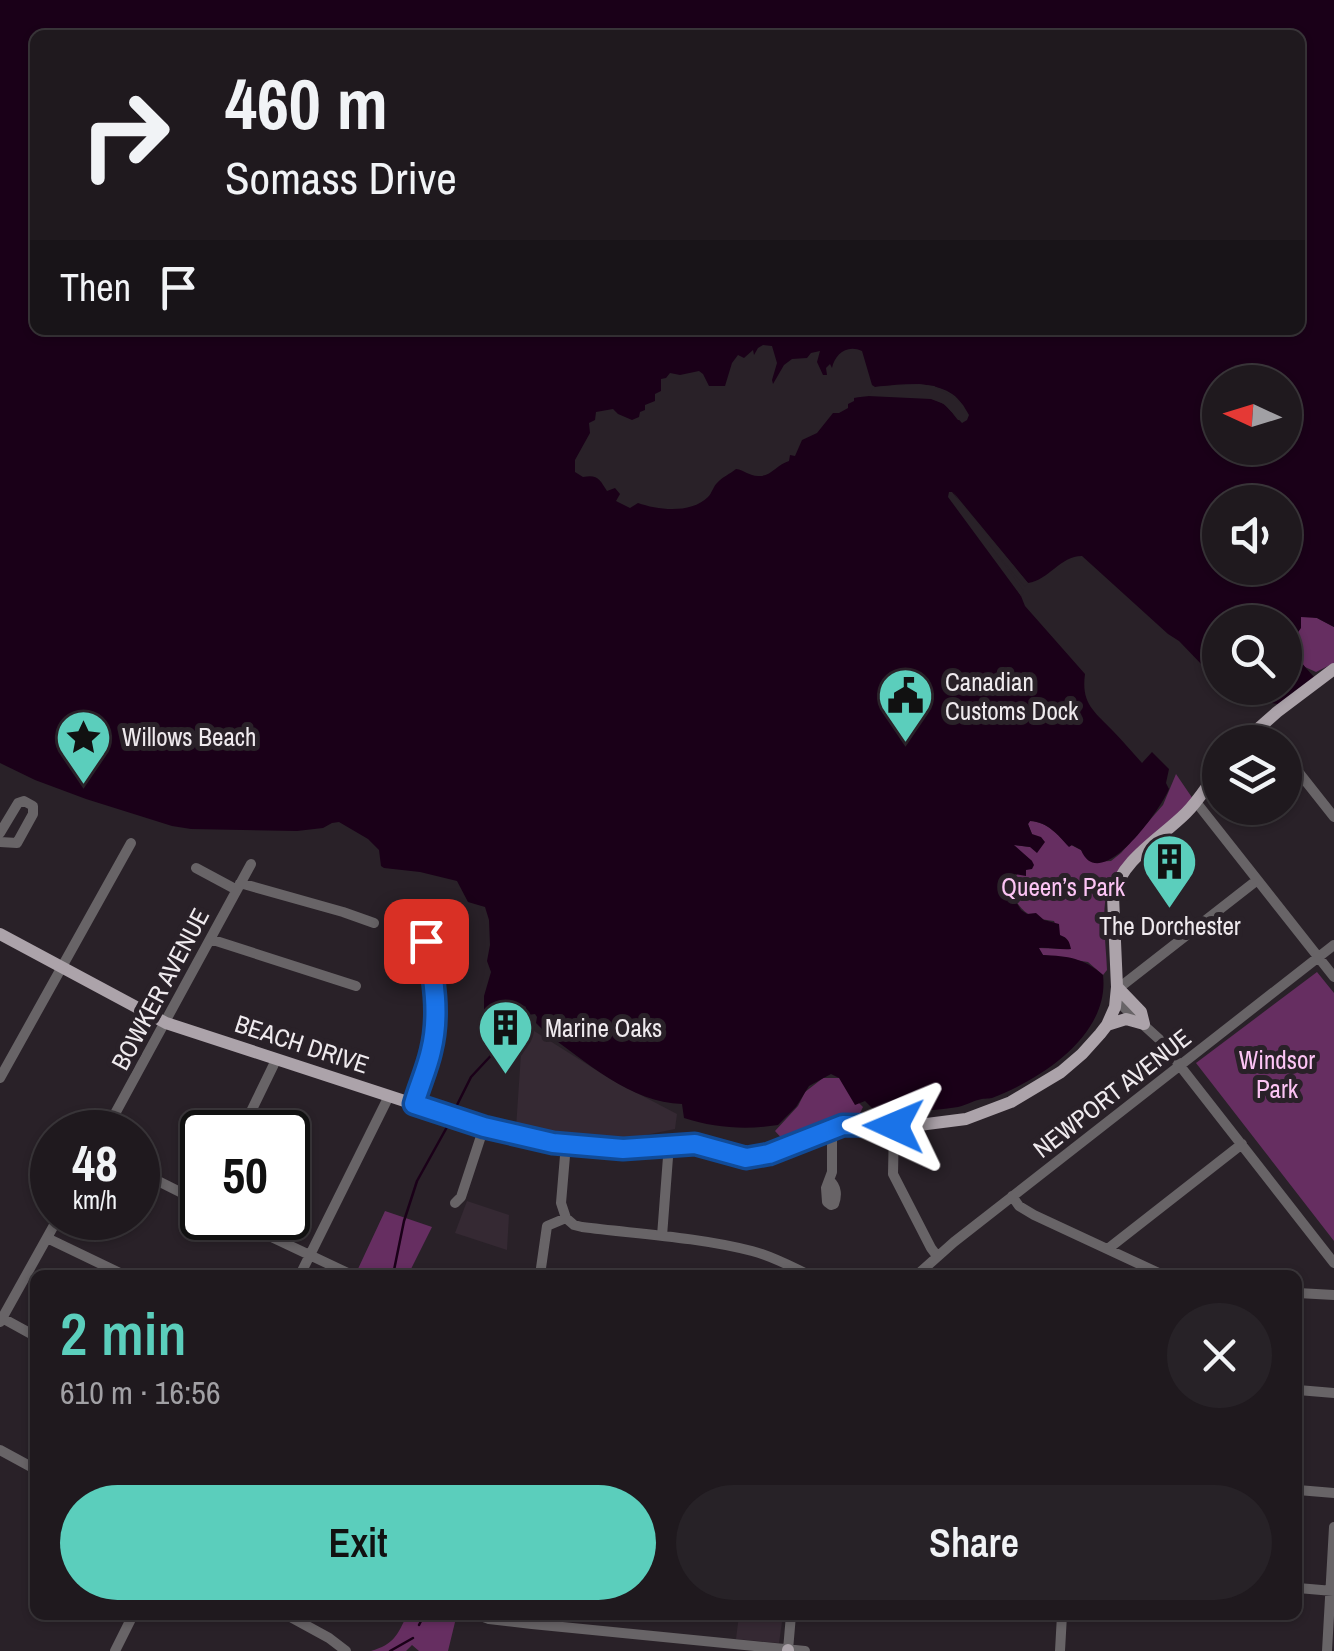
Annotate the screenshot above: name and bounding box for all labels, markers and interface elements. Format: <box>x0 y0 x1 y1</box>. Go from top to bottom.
text: 460 m <box>225 57 388 151</box>
icon: right <box>60 70 190 200</box>
text: Somass Drive <box>225 147 457 208</box>
icon: arrive <box>151 260 206 315</box>
text: Then <box>60 262 131 313</box>
north arrow <box>1202 365 1302 465</box>
map controls <box>1202 365 1302 825</box>
button: sound <box>1202 485 1302 585</box>
button: search <box>1202 605 1302 705</box>
place label: Canadian Customs Dock <box>945 665 1079 728</box>
public building icon: Canadian Customs Dock <box>876 666 936 745</box>
place icon: Willows Beach <box>53 707 113 786</box>
place label: Willows Beach <box>122 720 256 754</box>
button: layers <box>1202 725 1302 825</box>
building icon: The Dorchester <box>1140 832 1200 911</box>
park label: Queen’s Park <box>1001 870 1126 904</box>
pin <box>384 899 469 984</box>
street label: BOWKER AVENUE <box>103 902 217 1076</box>
place label: The Dorchester <box>1099 909 1241 943</box>
icon: arrive <box>399 914 454 969</box>
building icon: Marine Oaks <box>476 998 536 1077</box>
street label: BEACH DRIVE <box>231 1006 373 1082</box>
place label: Marine Oaks <box>545 1011 662 1045</box>
street label: NEWPORT AVENUE <box>1026 1021 1198 1165</box>
park label: Windsor Park <box>1239 1043 1315 1106</box>
position arrow <box>842 1074 946 1178</box>
speed limit sign: 50 <box>180 1110 310 1240</box>
text: 48 <box>72 1129 118 1197</box>
text: km/h <box>73 1183 117 1217</box>
text: 2 min <box>60 1293 187 1374</box>
button: close <box>1167 1303 1272 1408</box>
text: 610 m · 16:56 <box>60 1371 220 1414</box>
button: Exit <box>60 1485 656 1600</box>
button: Share <box>676 1485 1272 1600</box>

